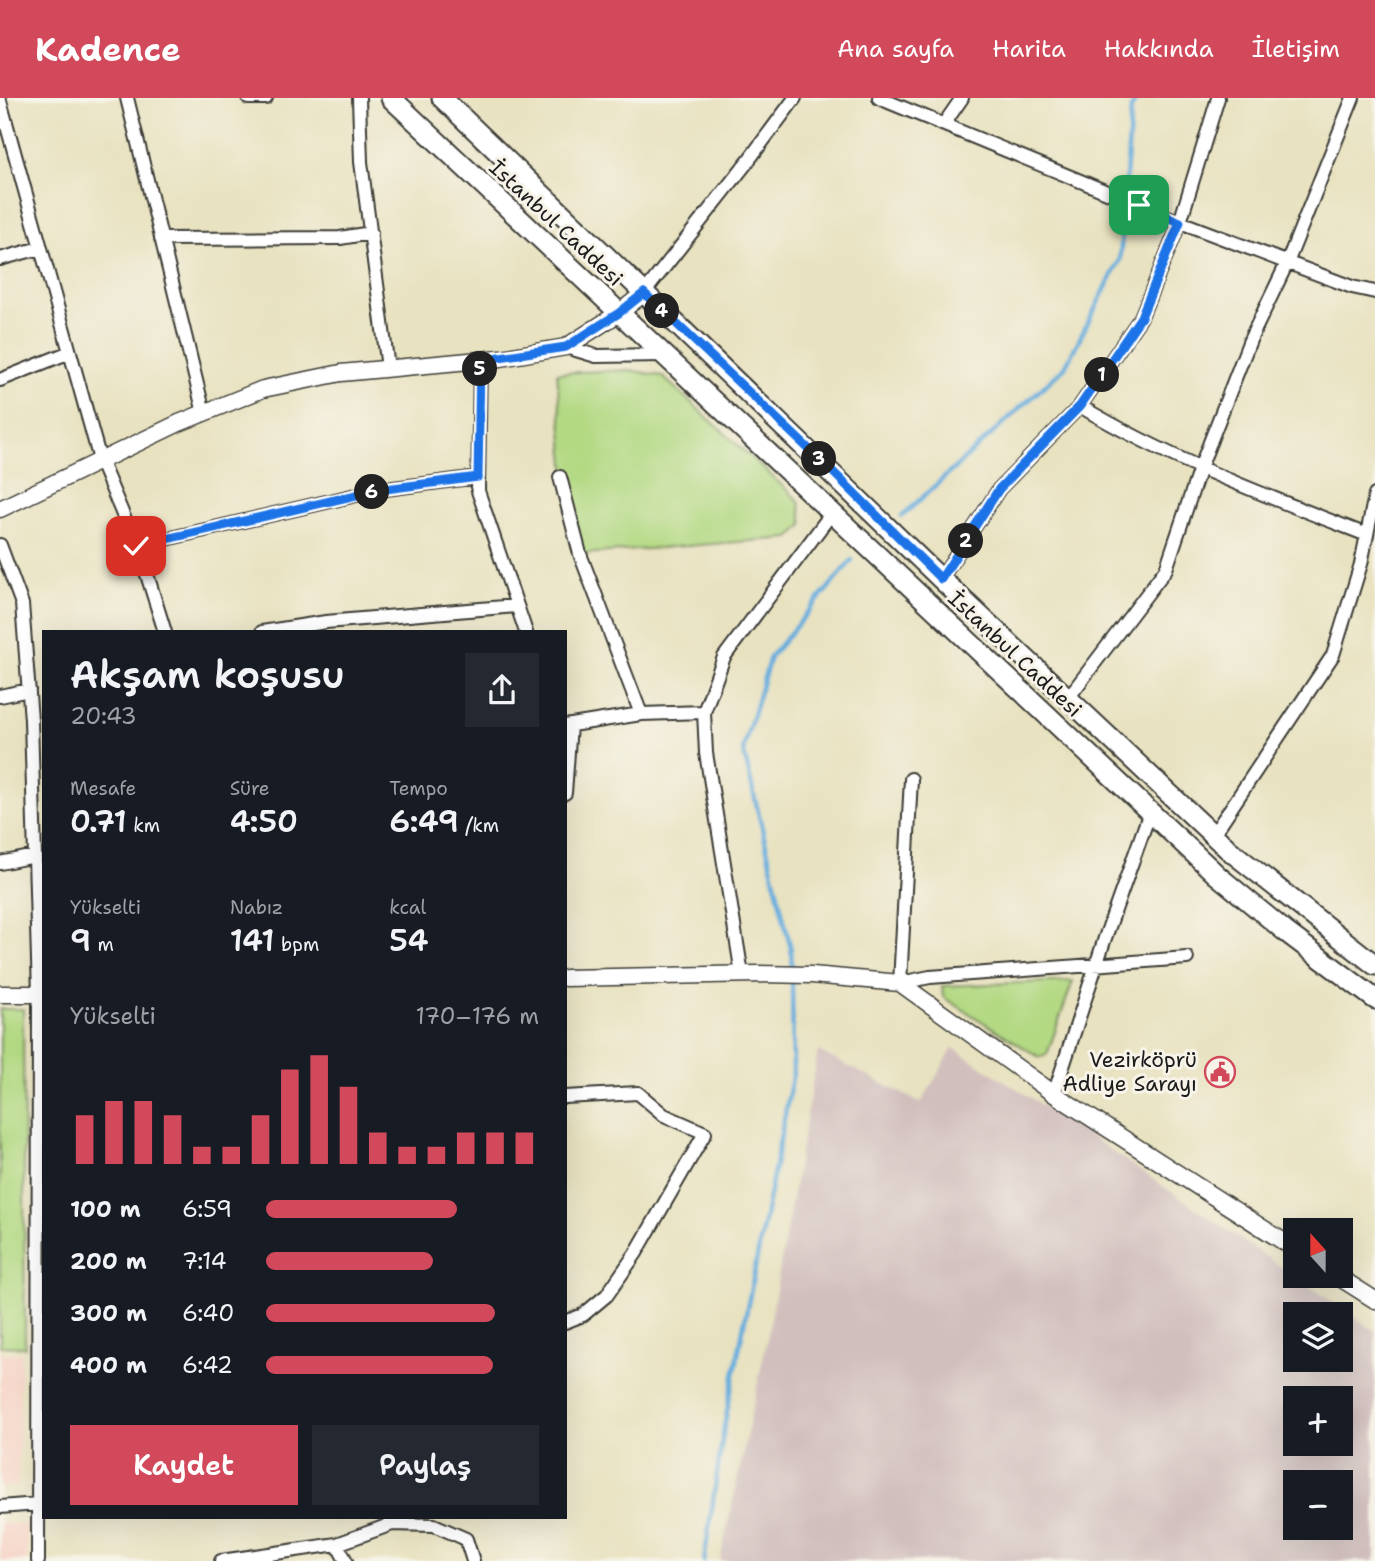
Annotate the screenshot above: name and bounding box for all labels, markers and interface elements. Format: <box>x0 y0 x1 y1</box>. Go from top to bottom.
text: Kadence <box>35 27 181 72</box>
text: Ana sayfa <box>837 33 954 65</box>
text: Harita <box>992 33 1066 65</box>
text: Hakkında <box>1104 33 1214 65</box>
text: İletişim <box>1252 33 1340 65</box>
street label: İstanbul Caddesi <box>483 154 629 292</box>
pin <box>1109 175 1169 235</box>
icon: arrive <box>1120 186 1158 224</box>
pin: 4 <box>644 294 680 328</box>
text: 4 <box>655 298 668 323</box>
pin: 5 <box>462 352 498 386</box>
text: 5 <box>474 356 485 381</box>
pin: 1 <box>1084 358 1120 392</box>
text: 1 <box>1097 362 1106 387</box>
pin: 3 <box>802 442 836 476</box>
text: 3 <box>812 446 825 471</box>
pin: 6 <box>354 474 390 510</box>
text: 6 <box>365 479 378 504</box>
pin <box>106 516 166 576</box>
pin: 2 <box>948 524 984 558</box>
icon: check <box>117 527 155 565</box>
text: 2 <box>959 528 972 553</box>
street label: İstanbul Caddesi <box>942 585 1088 723</box>
text: Akşam koşusu <box>70 649 345 700</box>
button: share <box>465 653 539 727</box>
text: 20:43 <box>70 701 137 731</box>
text: Mesafe <box>70 776 136 801</box>
text: Süre <box>230 776 270 801</box>
text: Tempo <box>389 776 448 801</box>
text: 0.71 <box>70 801 127 842</box>
text: 4:50 <box>230 801 298 842</box>
text: 6:49 <box>389 801 459 842</box>
text: km <box>127 813 160 838</box>
text: /km <box>459 813 499 838</box>
text: Yükselti <box>70 895 141 920</box>
text: Nabız <box>230 895 283 920</box>
text: kcal <box>389 895 426 920</box>
text: 9 <box>70 920 91 961</box>
text: 141 <box>230 920 275 961</box>
text: 54 <box>389 920 429 961</box>
text: m <box>91 932 114 957</box>
text: bpm <box>275 932 319 957</box>
text: Yükselti <box>70 1001 156 1031</box>
text: 170–176 m <box>415 1001 539 1031</box>
place label: Vezirköprü Adliye Sarayı <box>1062 1046 1197 1098</box>
public building icon: Vezirköprü Adliye Sarayı <box>1203 1055 1237 1089</box>
text: 100 m <box>70 1194 141 1224</box>
text: 6:59 <box>182 1194 232 1224</box>
north arrow <box>1283 1218 1353 1288</box>
map controls <box>1283 1218 1353 1540</box>
text: 200 m <box>70 1246 147 1276</box>
text: 7:14 <box>182 1246 227 1276</box>
text: 300 m <box>70 1298 147 1328</box>
text: 6:40 <box>182 1298 234 1328</box>
button: layers <box>1283 1302 1353 1372</box>
text: 400 m <box>70 1350 147 1380</box>
text: 6:42 <box>182 1350 233 1380</box>
button: + <box>1283 1386 1353 1456</box>
button: Kaydet <box>70 1425 298 1505</box>
button: Paylaş <box>312 1425 539 1505</box>
button: − <box>1283 1470 1353 1540</box>

